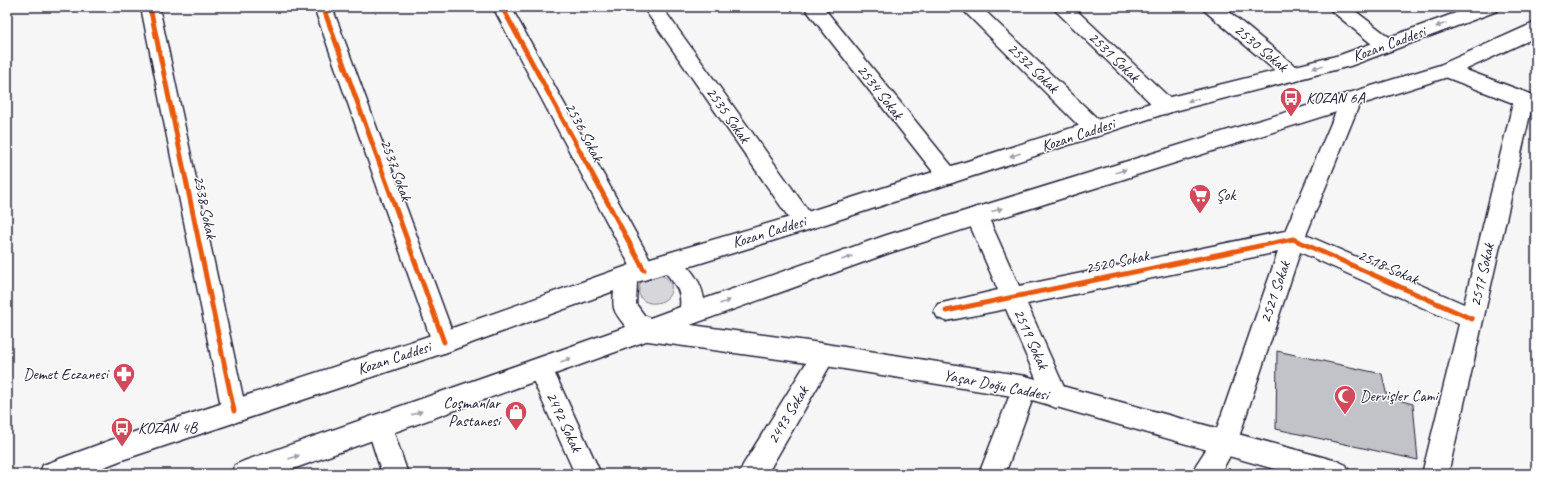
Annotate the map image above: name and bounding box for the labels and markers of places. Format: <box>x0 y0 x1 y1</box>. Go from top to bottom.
bus stop icon: KOZAN 6A <box>1278 85 1304 118</box>
place label: KOZAN 6A <box>1306 88 1366 108</box>
supermarket icon: Şok <box>1187 182 1213 215</box>
place label: Şok <box>1216 185 1236 205</box>
pharmacy icon: Demet Eczanesi <box>111 361 137 394</box>
place label: Demet Eczanesi <box>23 364 110 384</box>
mosque icon: Dervişler Cami <box>1332 383 1358 416</box>
place label: Dervişler Cami <box>1360 386 1440 406</box>
place label: Coşmanlar Pastanesi <box>443 393 502 431</box>
shop icon: Coşmanlar Pastanesi <box>503 399 529 432</box>
bus stop icon: KOZAN 4B <box>109 415 135 448</box>
place label: KOZAN 4B <box>138 418 199 438</box>

